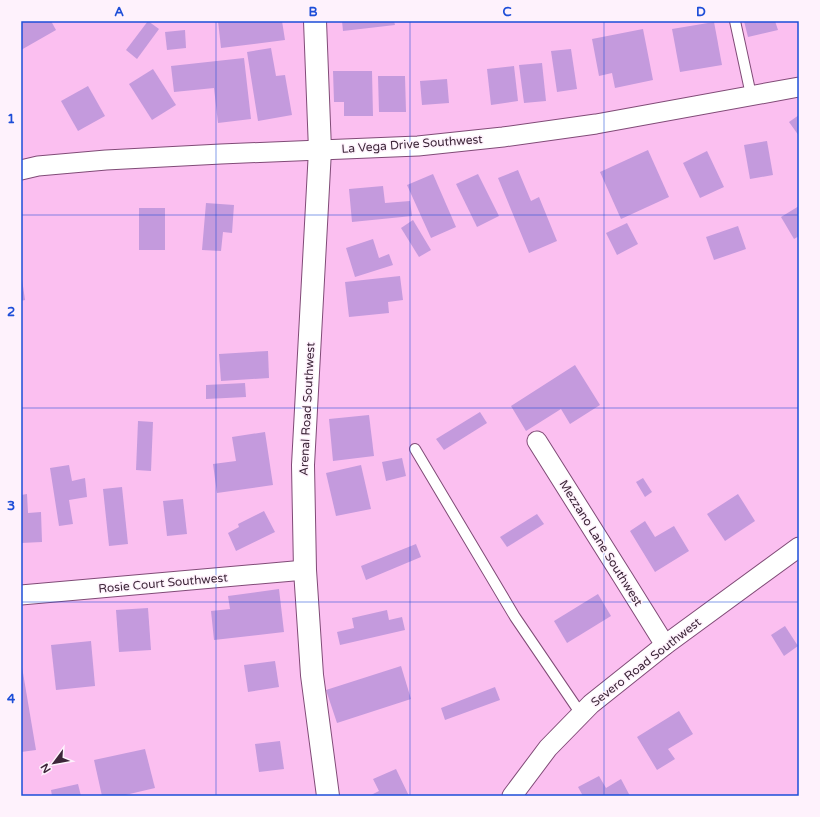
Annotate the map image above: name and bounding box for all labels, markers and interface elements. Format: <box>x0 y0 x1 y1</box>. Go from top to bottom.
text: A <box>114 4 124 20</box>
text: B <box>308 4 318 20</box>
text: C <box>502 4 512 20</box>
text: D <box>696 4 706 20</box>
text: 1 <box>7 111 15 127</box>
street label: La Vega Drive Southwest <box>341 132 484 156</box>
text: 2 <box>7 304 15 320</box>
street label: Arenal Road Southwest <box>297 341 318 476</box>
street label: Mezzano Lane Southwest <box>556 477 646 609</box>
text: 3 <box>7 498 15 514</box>
street label: Rosie Court Southwest <box>98 570 229 596</box>
street label: Severo Road Southwest <box>588 614 704 709</box>
text: 4 <box>7 691 16 707</box>
north arrow <box>34 743 74 783</box>
text: N <box>38 761 54 775</box>

